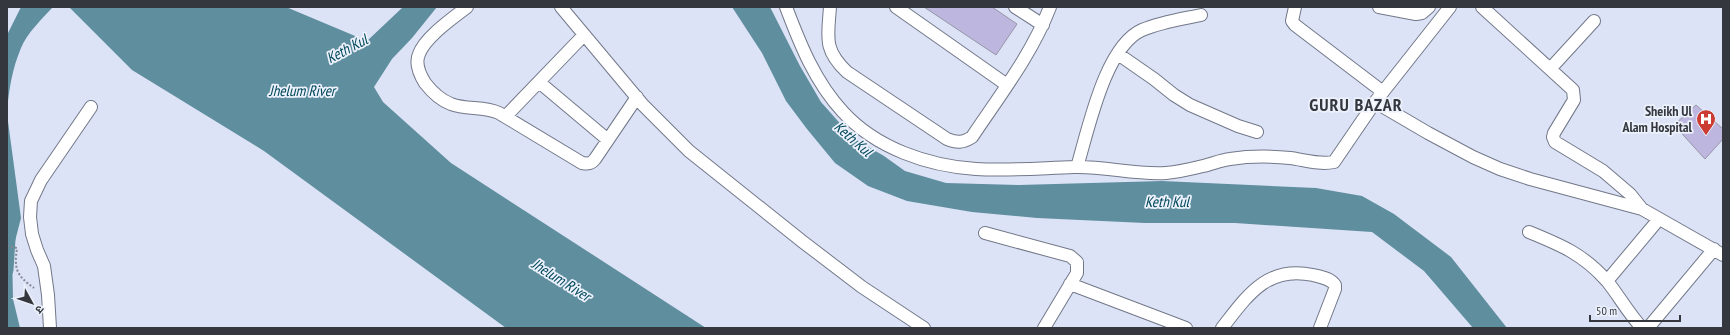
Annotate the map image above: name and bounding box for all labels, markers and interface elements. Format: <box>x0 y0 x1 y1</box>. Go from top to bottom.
water label: Keth Kul <box>323 29 372 67</box>
water label: Jhelum River <box>268 81 337 100</box>
district label: GURU BAZAR <box>1309 93 1403 116</box>
place label: Sheikh Ul Alam Hospital <box>1621 102 1693 136</box>
hospital icon: Sheikh Ul Alam Hospital <box>1695 108 1717 136</box>
water label: Keth Kul <box>830 117 877 161</box>
water label: Keth Kul <box>1145 192 1191 211</box>
water label: Jhelum River <box>527 254 596 306</box>
north arrow <box>12 283 52 323</box>
scale bar <box>1590 297 1680 323</box>
text: उ <box>32 302 47 317</box>
text: 50 m <box>1596 303 1617 318</box>

